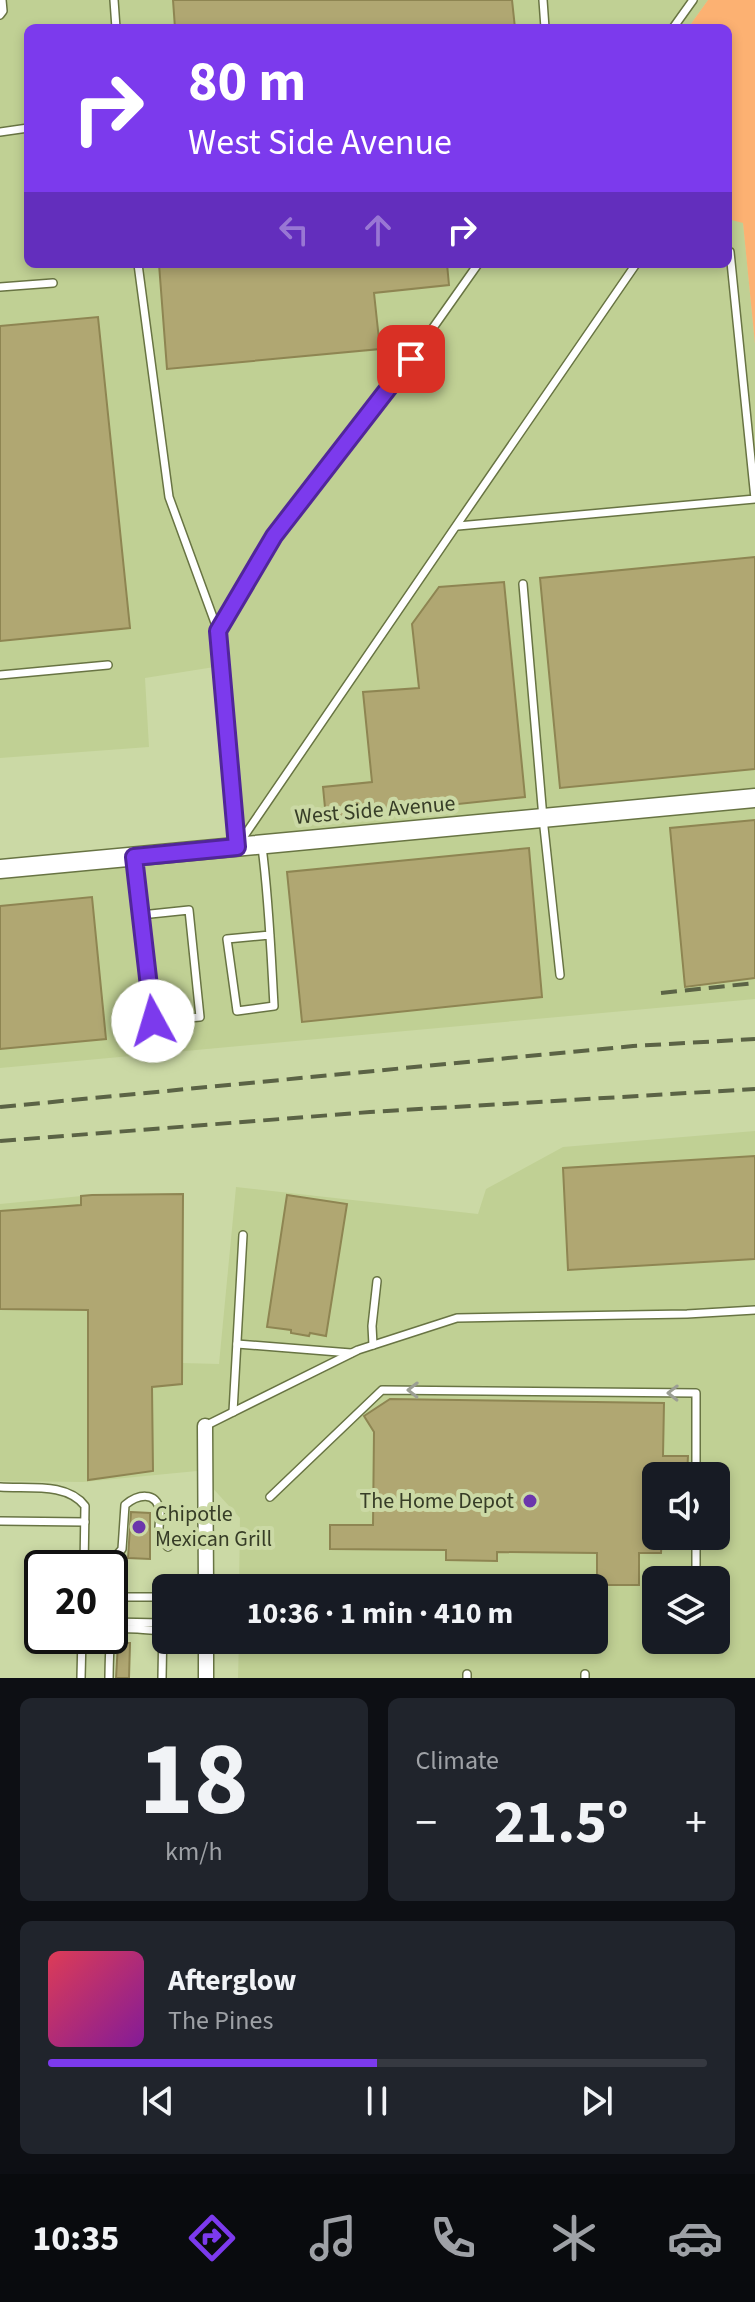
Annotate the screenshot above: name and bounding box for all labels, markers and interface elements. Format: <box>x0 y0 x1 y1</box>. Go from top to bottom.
text: 80 m <box>188 43 306 122</box>
icon: right <box>56 56 160 160</box>
text: West Side Avenue <box>188 117 452 168</box>
icon: left <box>272 208 316 252</box>
icon: ahead <box>356 208 400 252</box>
icon: right <box>440 208 484 252</box>
pin <box>377 325 445 393</box>
icon: arrive <box>389 337 433 381</box>
street label: West Side Avenue <box>293 787 457 833</box>
position arrow <box>111 979 195 1063</box>
one-way arrow <box>406 1382 419 1399</box>
one-way arrow <box>666 1384 679 1402</box>
map controls <box>642 1462 730 1654</box>
button: sound <box>642 1462 730 1550</box>
place label: The Home Depot <box>359 1485 515 1517</box>
marker: The Home Depot <box>521 1492 539 1510</box>
place label: Chipotle Mexican Grill <box>155 1498 272 1555</box>
marker: Chipotle Mexican Grill <box>130 1518 148 1536</box>
speed limit sign: 20 <box>24 1550 128 1654</box>
button: layers <box>642 1566 730 1654</box>
text: 10:36 · 1 min · 410 m <box>247 1592 513 1635</box>
text: 18 <box>139 1707 249 1855</box>
text: Climate <box>416 1742 499 1779</box>
text: 21.5° <box>494 1781 629 1866</box>
text: − <box>416 1792 437 1855</box>
text: + <box>685 1792 707 1855</box>
text: km/h <box>165 1833 223 1870</box>
text: Afterglow <box>168 1959 296 2002</box>
text: The Pines <box>168 2002 273 2039</box>
icon: previous <box>136 2079 180 2123</box>
icon: pause <box>355 2079 399 2123</box>
icon: next <box>575 2079 619 2123</box>
icon: directions <box>184 2210 240 2266</box>
icon: music <box>305 2210 361 2266</box>
icon: phone <box>425 2210 481 2266</box>
icon: climate <box>546 2210 602 2266</box>
icon: car <box>667 2210 723 2266</box>
text: 10:35 <box>32 2213 119 2264</box>

